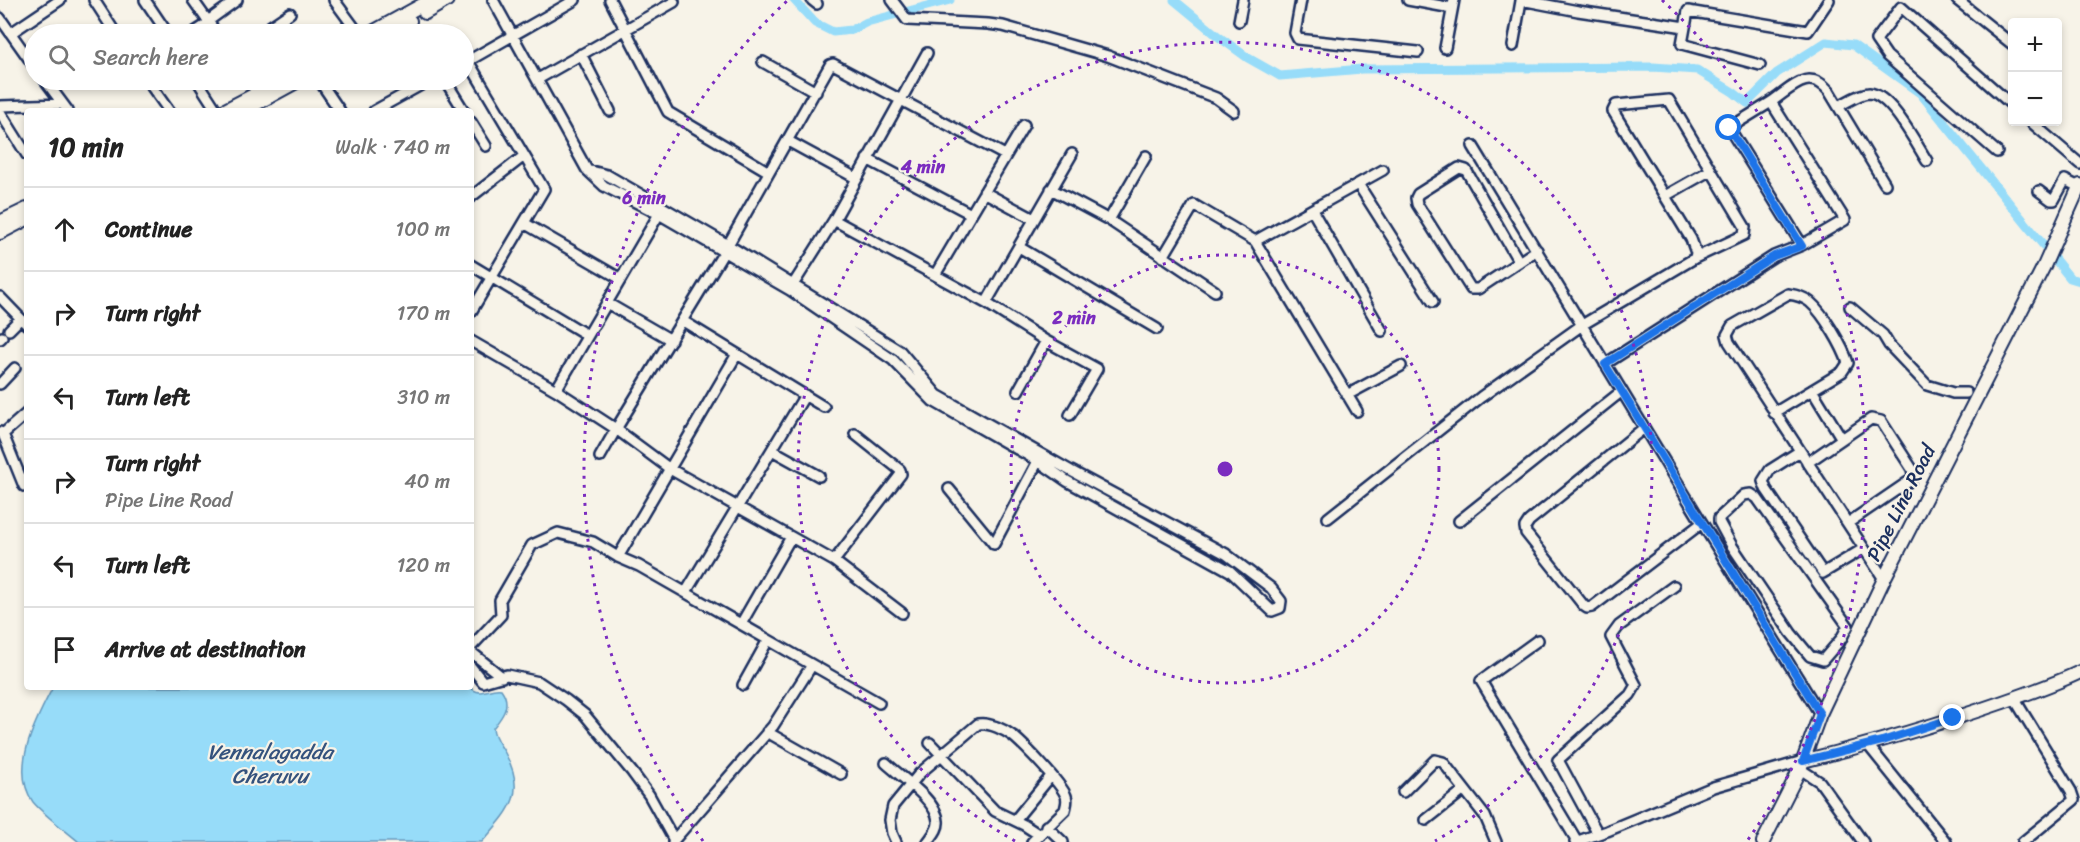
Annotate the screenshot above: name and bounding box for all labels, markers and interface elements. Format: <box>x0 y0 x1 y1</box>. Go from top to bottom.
map controls <box>2008 18 2062 126</box>
button: + <box>2008 18 2062 72</box>
search box <box>24 24 474 90</box>
text: Search here <box>93 38 209 77</box>
icon: search <box>45 41 78 74</box>
button: − <box>2008 72 2062 126</box>
route start <box>1715 114 1741 140</box>
text: 10 min <box>48 124 124 170</box>
text: Walk · 740 m <box>335 130 450 165</box>
text: 4 min <box>900 151 946 183</box>
text: 6 min <box>621 182 666 214</box>
text: Continue <box>105 210 193 249</box>
text: 100 m <box>396 212 450 247</box>
icon: ahead <box>48 213 81 246</box>
text: Turn right <box>105 294 200 333</box>
text: 170 m <box>397 296 450 331</box>
icon: right <box>48 297 81 330</box>
text: 2 min <box>1051 302 1096 334</box>
text: Turn left <box>105 378 190 417</box>
text: 310 m <box>397 380 450 415</box>
icon: left <box>48 381 81 414</box>
street label: Pipe Line Road <box>1856 437 1946 568</box>
text: Turn right <box>105 444 200 483</box>
centre of rings <box>1215 459 1235 479</box>
text: 40 m <box>404 464 450 499</box>
icon: right <box>48 465 81 498</box>
text: Pipe Line Road <box>105 483 232 518</box>
text: Turn left <box>105 546 190 585</box>
text: 120 m <box>397 548 450 583</box>
icon: left <box>48 549 81 582</box>
text: Arrive at destination <box>105 630 306 669</box>
icon: arrive <box>48 633 81 666</box>
route end <box>1939 704 1965 730</box>
water label: Vennalagadda Cheruvu <box>207 733 335 795</box>

